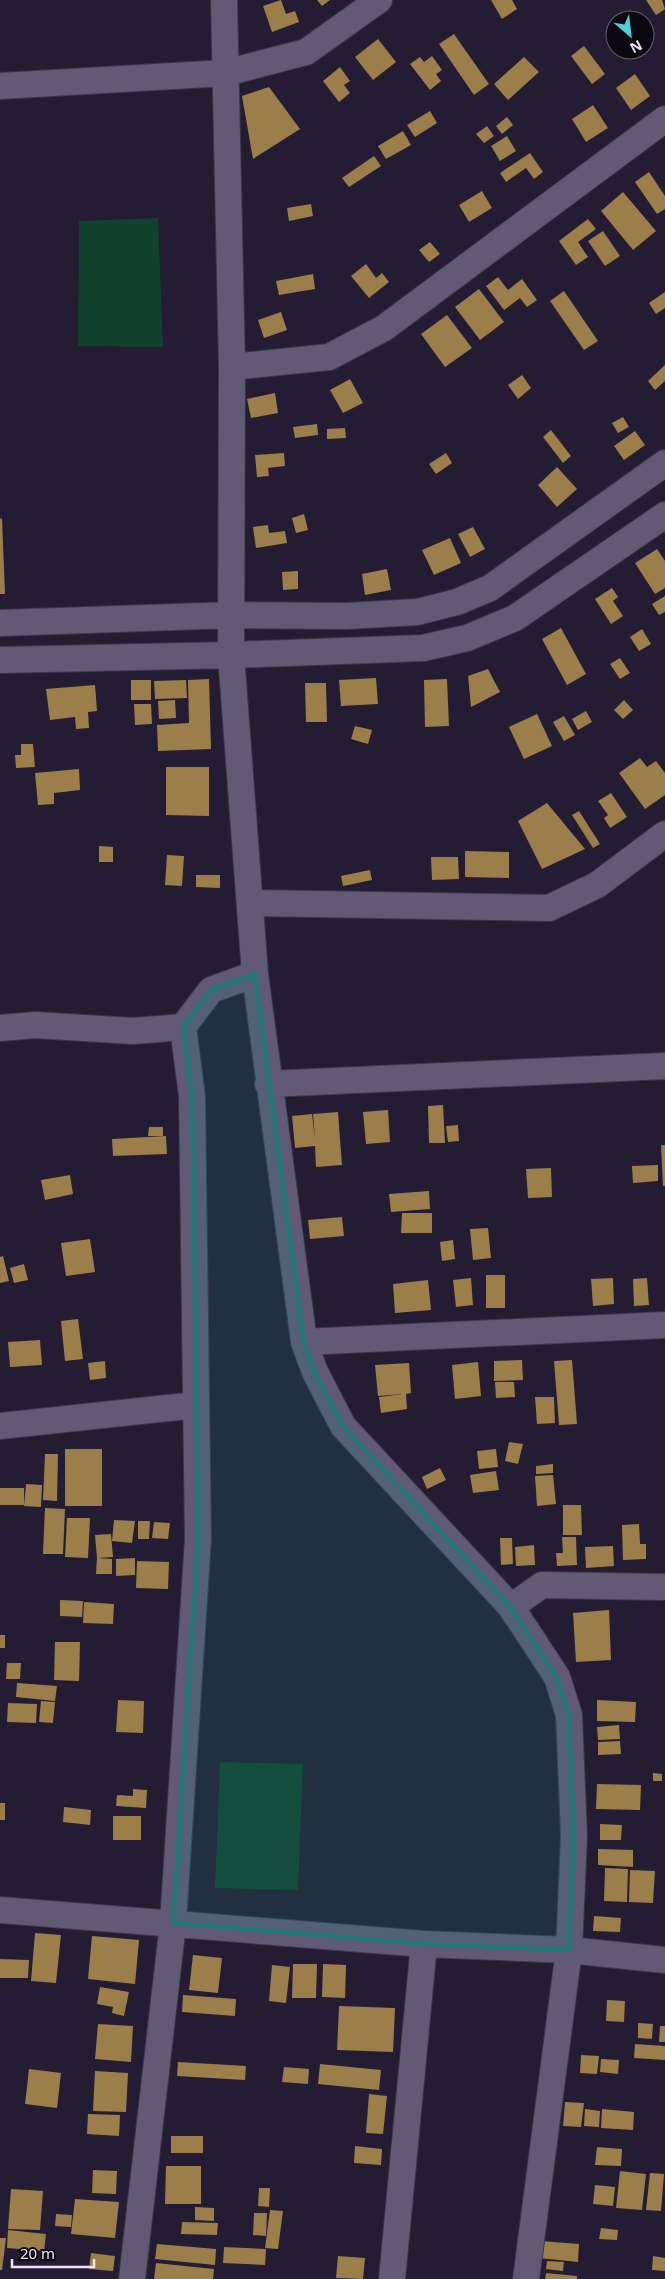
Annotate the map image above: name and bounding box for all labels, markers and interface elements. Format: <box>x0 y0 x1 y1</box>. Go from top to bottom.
north arrow <box>605 10 655 60</box>
text: N <box>627 36 646 58</box>
scale bar <box>12 2236 95 2268</box>
text: 20 m <box>20 2243 55 2263</box>

